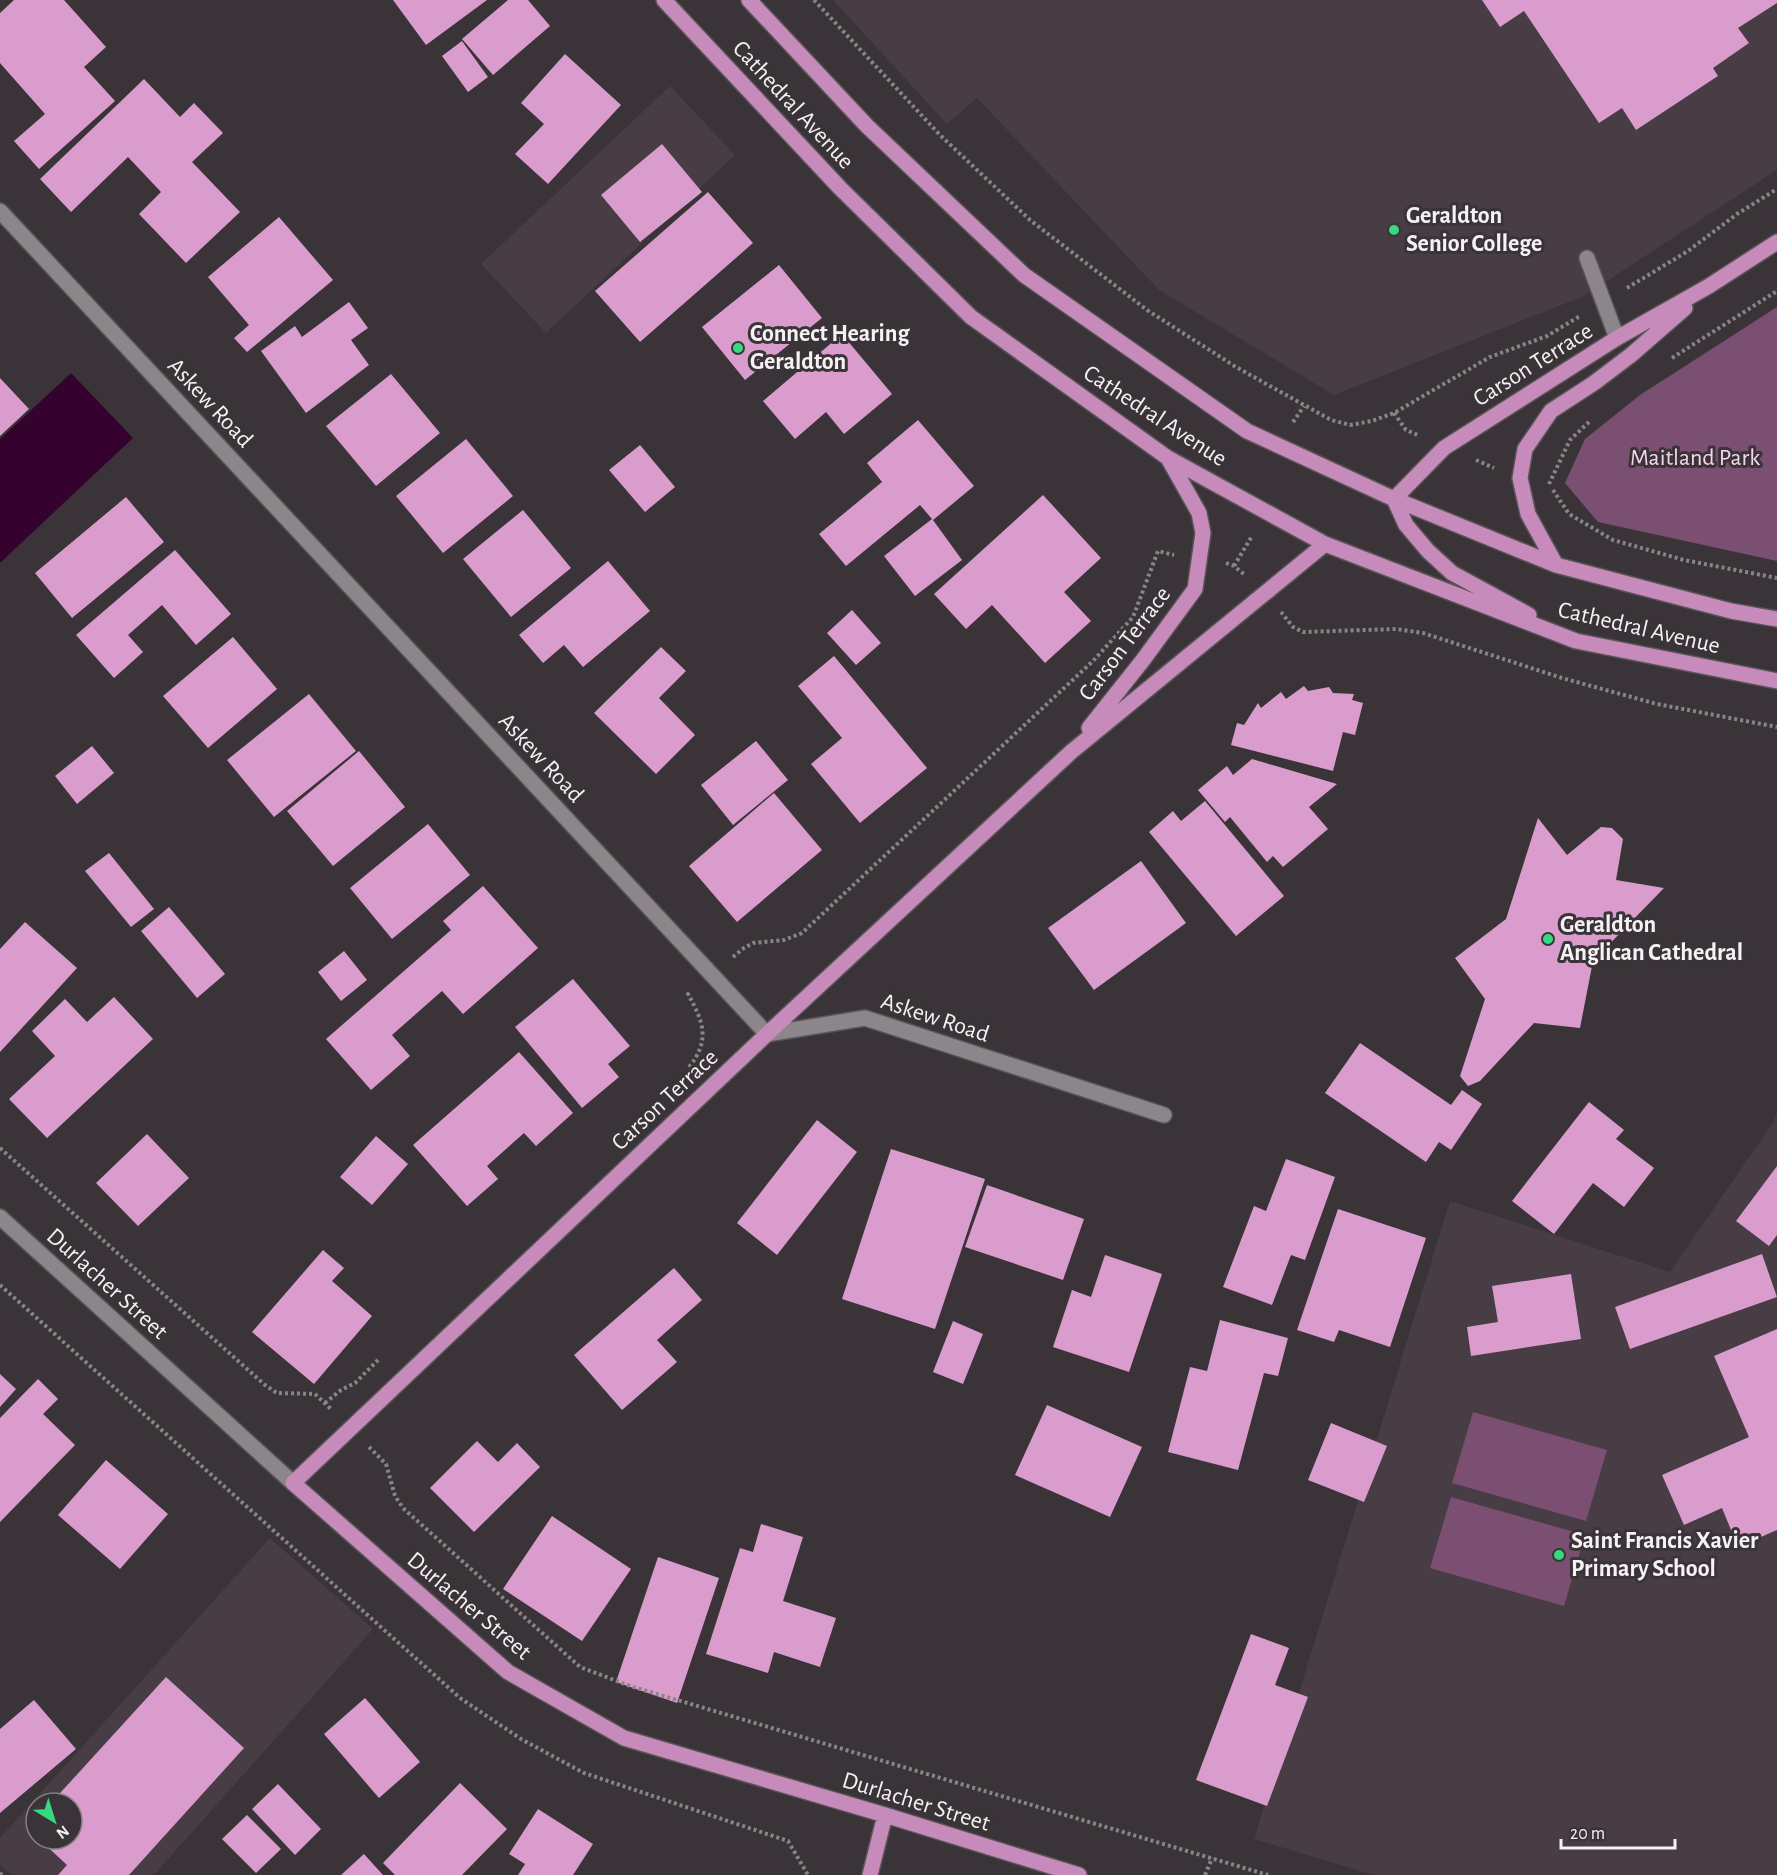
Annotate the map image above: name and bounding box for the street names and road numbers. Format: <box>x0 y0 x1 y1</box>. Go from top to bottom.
street label: Cathedral Avenue <box>728 36 858 174</box>
street label: Carson Terrace <box>1469 319 1597 411</box>
street label: Askew Road <box>163 354 257 452</box>
street label: Cathedral Avenue <box>1079 361 1231 471</box>
street label: Carson Terrace <box>1075 583 1175 705</box>
street label: Cathedral Avenue <box>1556 598 1722 658</box>
street label: Askew Road <box>494 709 588 807</box>
street label: Askew Road <box>878 989 992 1047</box>
street label: Carson Terrace <box>607 1045 723 1155</box>
street label: Durlacher Street <box>42 1224 172 1344</box>
street label: Durlacher Street <box>403 1548 536 1665</box>
street label: Durlacher Street <box>839 1768 993 1836</box>

